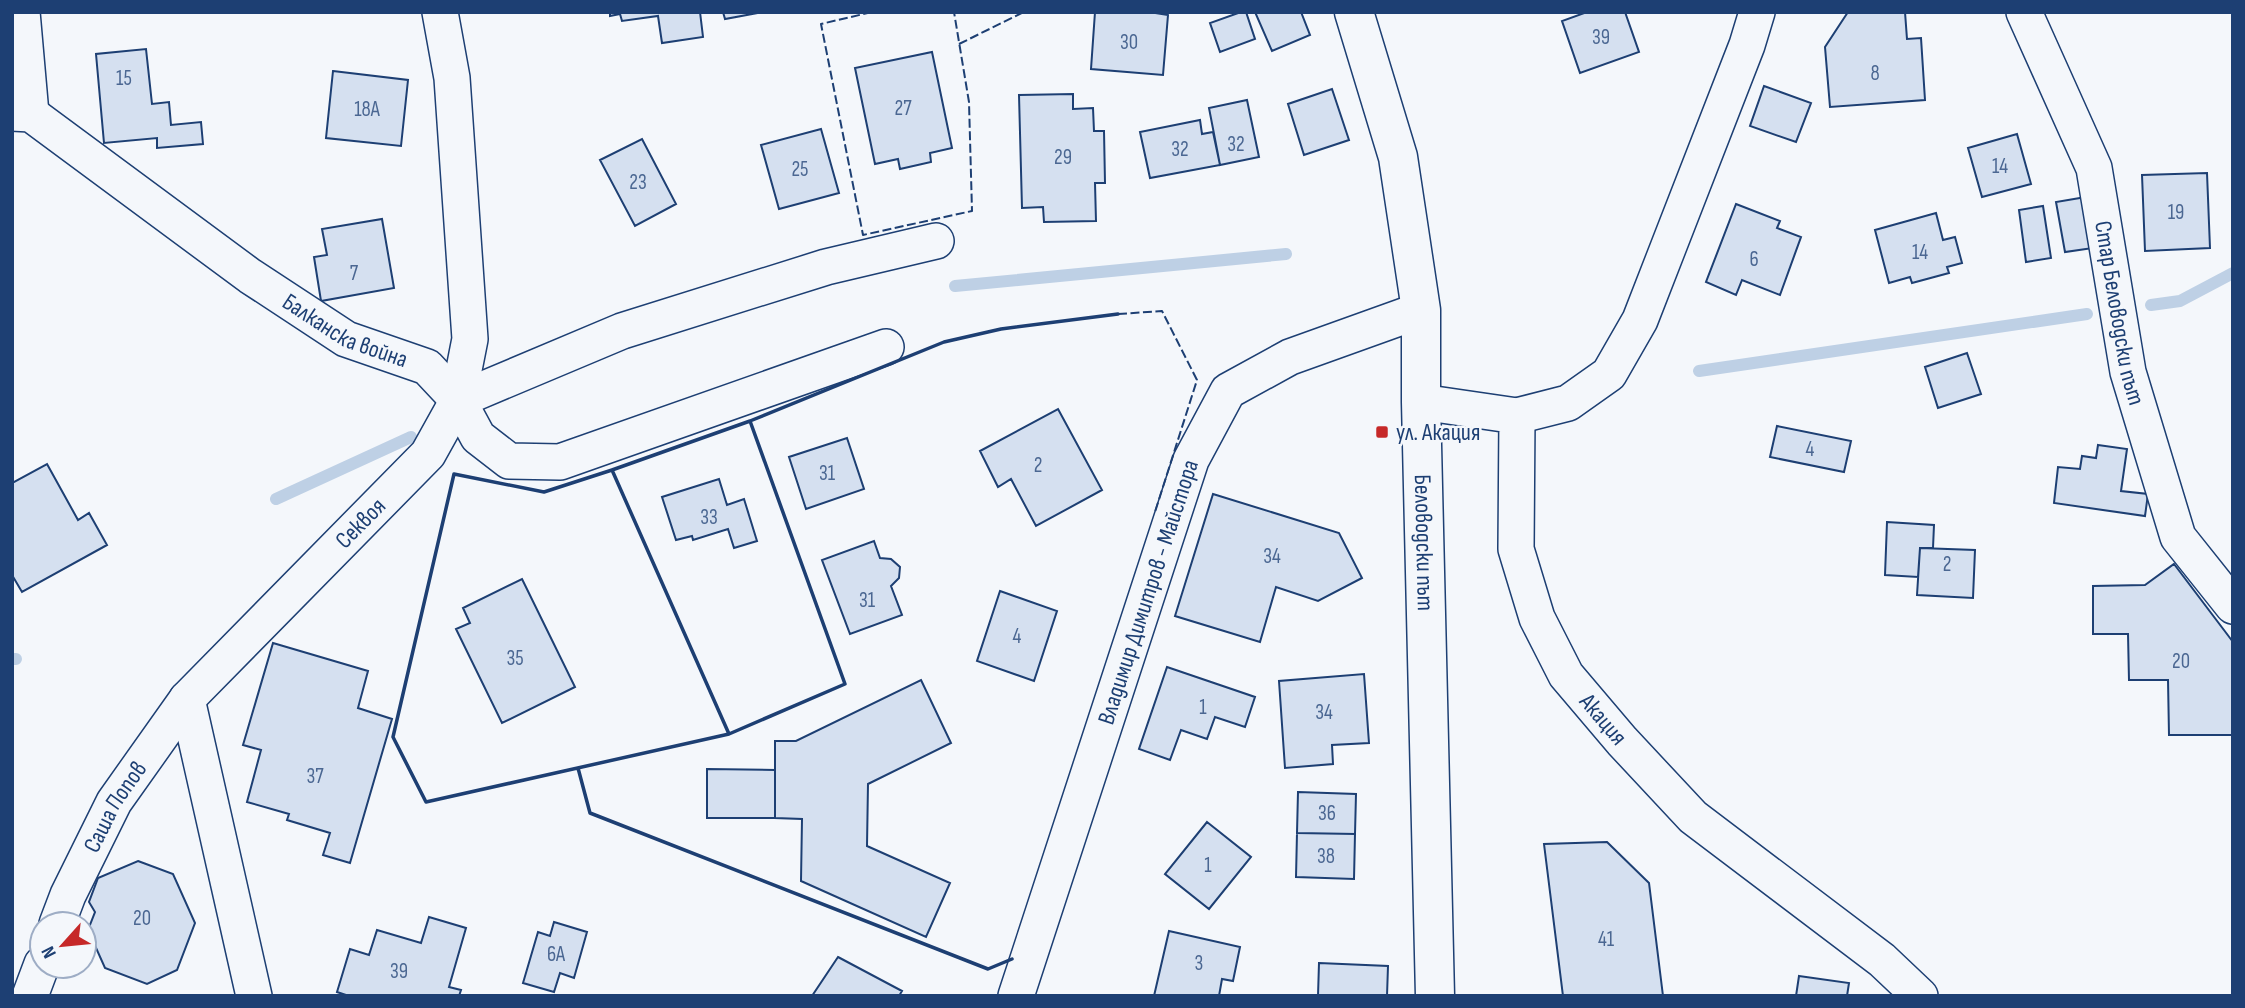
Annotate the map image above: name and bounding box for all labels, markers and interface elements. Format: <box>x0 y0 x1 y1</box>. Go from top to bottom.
house number: 39 <box>1592 25 1610 50</box>
house number: 30 <box>1120 30 1138 55</box>
house number: 8 <box>1870 61 1880 86</box>
house number: 15 <box>116 66 132 91</box>
house number: 27 <box>894 96 912 121</box>
house number: 18А <box>354 97 381 122</box>
house number: 32 <box>1227 132 1245 157</box>
house number: 32 <box>1171 137 1189 162</box>
house number: 29 <box>1054 145 1072 170</box>
house number: 14 <box>1992 154 2008 179</box>
house number: 25 <box>791 157 809 182</box>
house number: 23 <box>629 170 647 195</box>
house number: 19 <box>2168 200 2184 225</box>
street label: Стар Беловодски път <box>2089 219 2152 408</box>
house number: 14 <box>1912 240 1928 265</box>
house number: 6 <box>1749 247 1759 272</box>
house number: 7 <box>350 261 359 286</box>
street label: Балканска война <box>277 287 412 374</box>
place label: ул. Акация <box>1396 418 1480 447</box>
marker: ул. Акация <box>1374 424 1390 440</box>
house number: 4 <box>1806 437 1815 462</box>
house number: 2 <box>1034 453 1042 478</box>
street label: Владимир Димитров - Майстора <box>1091 456 1205 728</box>
house number: 31 <box>819 461 836 486</box>
street label: Беловодски път <box>1408 474 1440 611</box>
street label: Секвоя <box>329 492 391 554</box>
house number: 33 <box>700 505 718 530</box>
house number: 34 <box>1263 544 1281 569</box>
house number: 2 <box>1943 552 1951 577</box>
house number: 31 <box>859 588 876 613</box>
house number: 4 <box>1013 624 1022 649</box>
house number: 35 <box>506 646 524 671</box>
house number: 20 <box>2172 649 2190 674</box>
street label: Акация <box>1573 687 1633 751</box>
house number: 1 <box>1199 695 1207 720</box>
house number: 34 <box>1315 700 1333 725</box>
street label: Саша Попов <box>77 755 153 857</box>
house number: 37 <box>306 764 324 789</box>
house number: 36 <box>1318 801 1336 826</box>
house number: 38 <box>1317 844 1335 869</box>
house number: 1 <box>1204 853 1212 878</box>
house number: 20 <box>133 906 151 931</box>
north arrow <box>28 910 98 980</box>
house number: 41 <box>1598 927 1615 952</box>
text: N <box>37 942 62 962</box>
house number: 6A <box>547 942 566 967</box>
house number: 3 <box>1195 951 1203 976</box>
house number: 39 <box>390 959 408 984</box>

